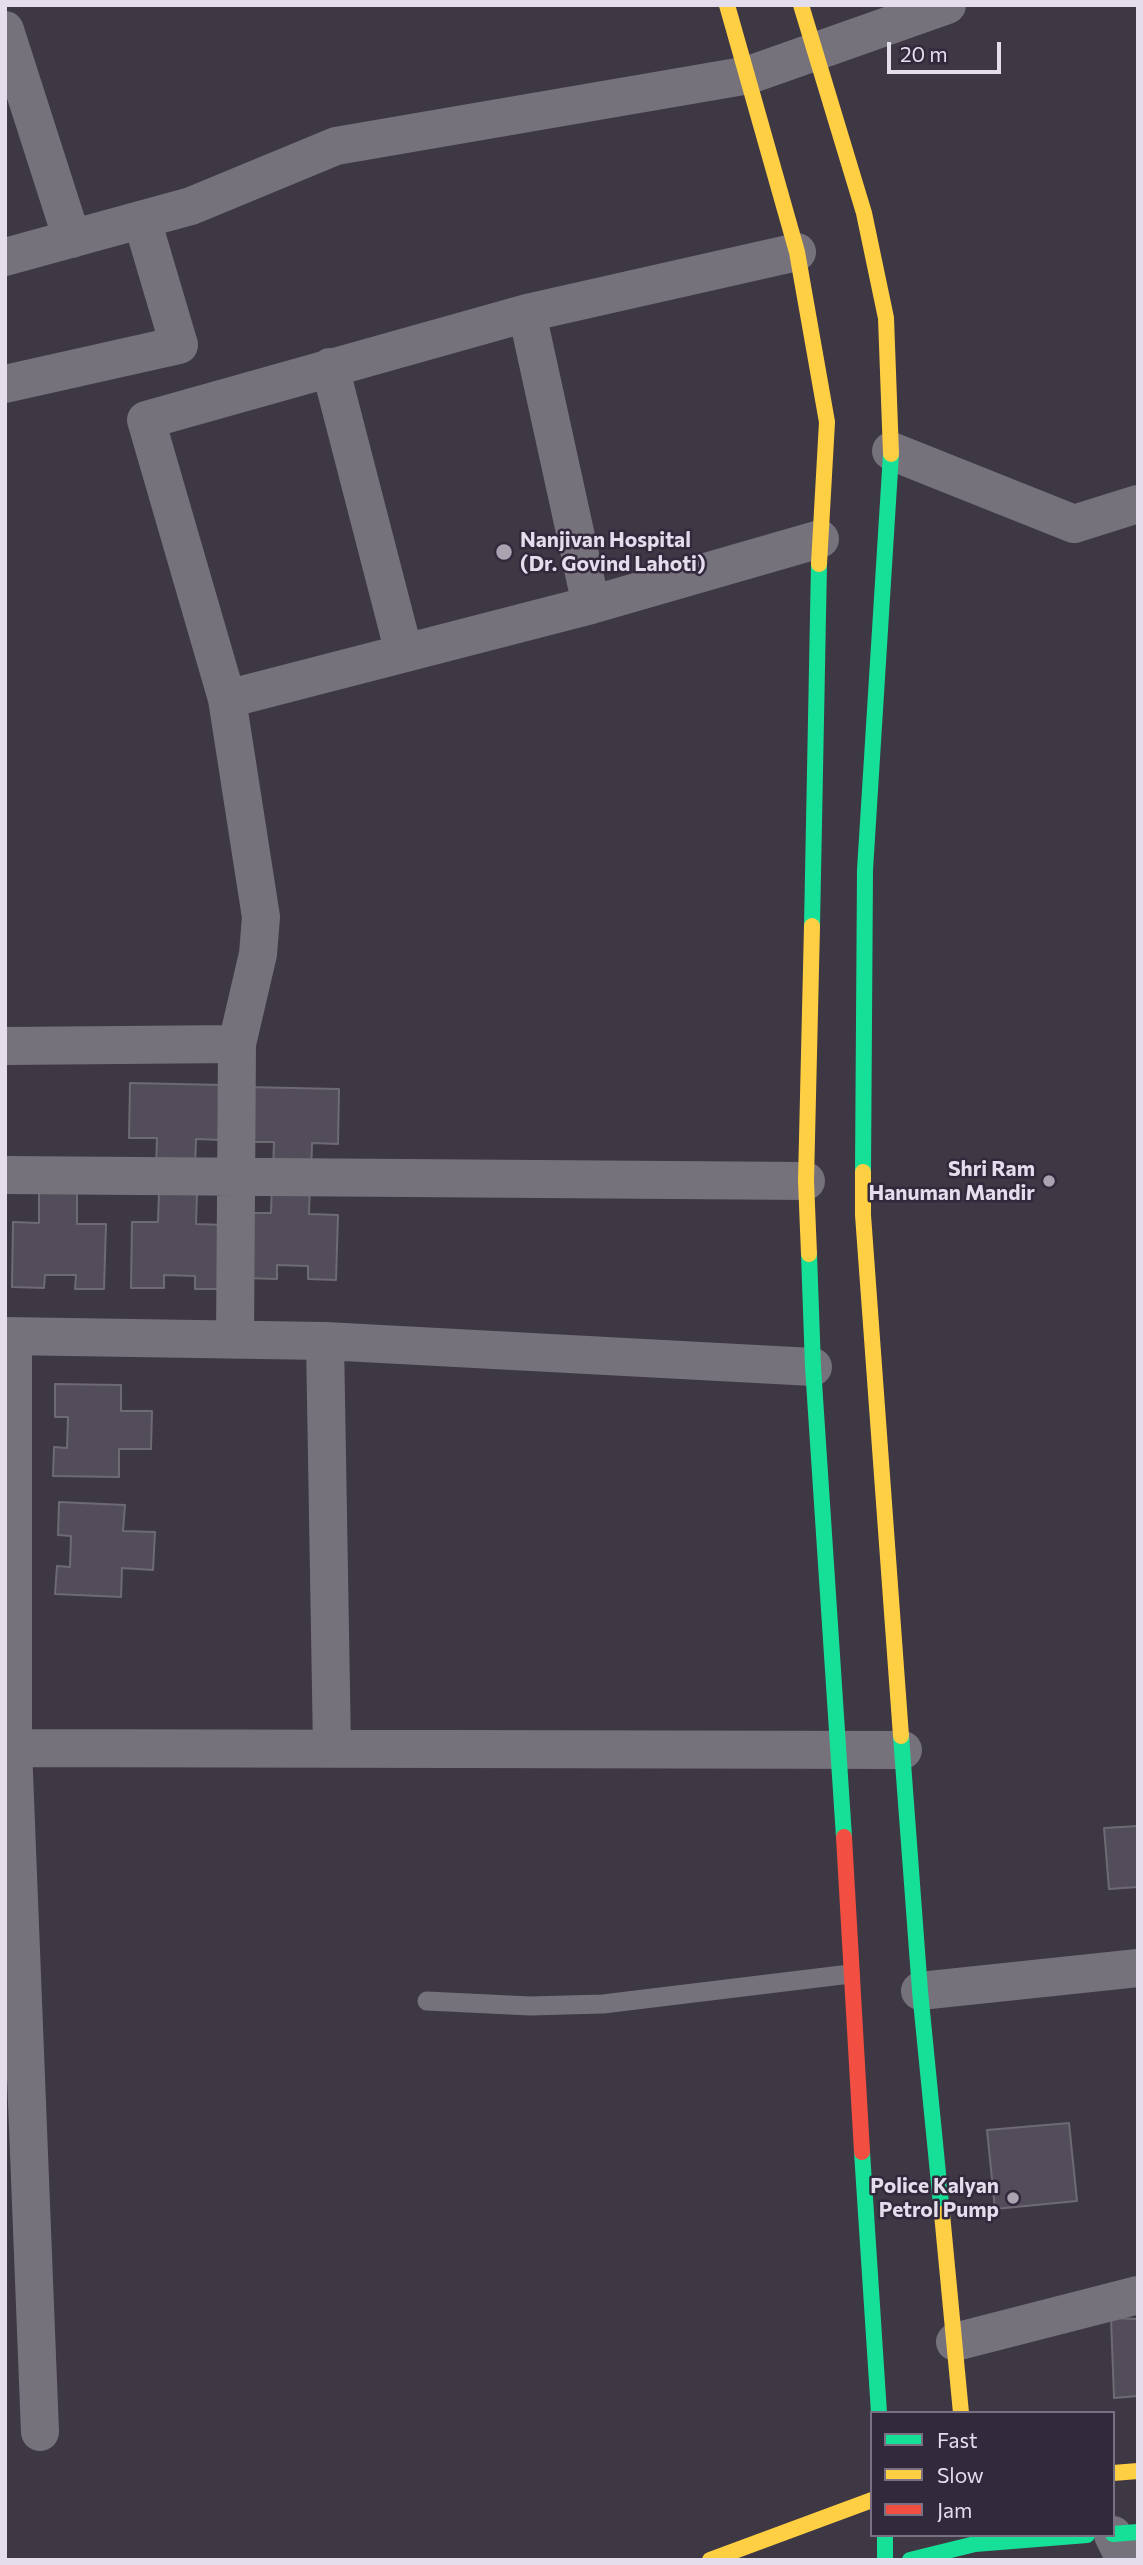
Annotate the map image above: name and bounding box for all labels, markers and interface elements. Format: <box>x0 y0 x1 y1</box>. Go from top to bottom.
scale bar <box>891 28 1005 72</box>
text: 20 m <box>900 41 948 66</box>
place label: Nanjivan Hospital (Dr. Govind Lahoti) <box>520 527 706 577</box>
marker: Nanjivan Hospital (Dr. Govind Lahoti) <box>494 542 514 562</box>
place label: Shri Ram Hanuman Mandir <box>868 1156 1035 1206</box>
marker: Shri Ram Hanuman Mandir <box>1041 1173 1057 1189</box>
place label: Police Kalyan Petrol Pump <box>870 2173 999 2223</box>
marker: Police Kalyan Petrol Pump <box>1005 2190 1021 2206</box>
legend <box>870 2411 1115 2537</box>
text: Fast <box>937 2427 978 2452</box>
text: Slow <box>937 2462 984 2487</box>
text: Jam <box>937 2497 972 2522</box>

